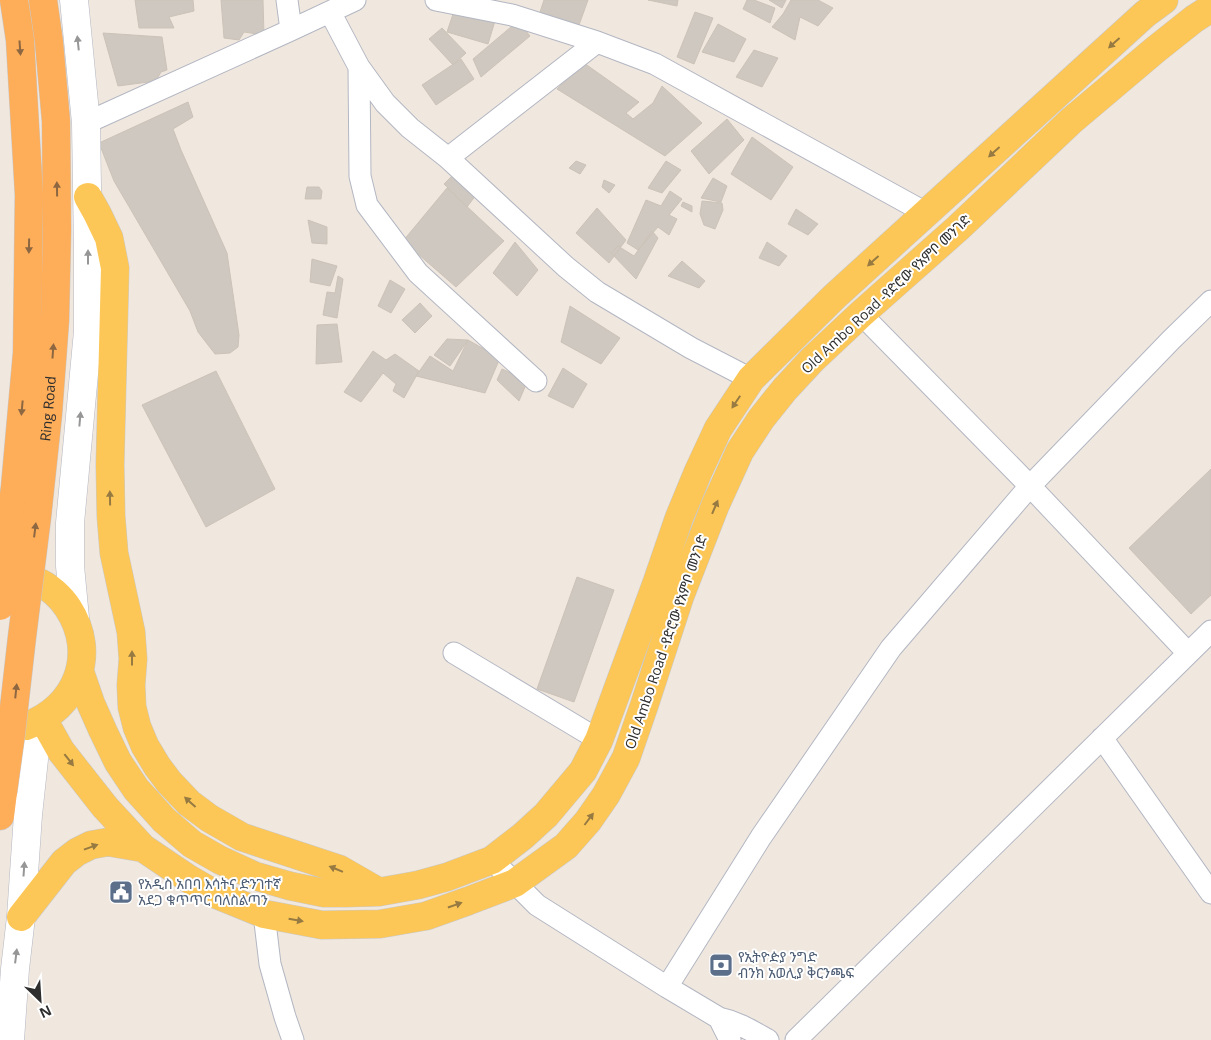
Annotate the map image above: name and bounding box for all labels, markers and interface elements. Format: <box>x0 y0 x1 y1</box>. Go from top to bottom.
one-way arrow <box>74 35 82 51</box>
one-way arrow <box>1109 37 1121 49</box>
one-way arrow <box>17 41 25 57</box>
one-way arrow <box>987 147 1000 158</box>
one-way arrow <box>53 180 61 196</box>
street label: Old Ambo Road -የድሮው የአምቦ መንገድ <box>797 210 975 377</box>
one-way arrow <box>25 238 33 254</box>
one-way arrow <box>84 249 92 265</box>
one-way arrow <box>867 256 880 267</box>
one-way arrow <box>49 343 57 359</box>
street label: Ring Road <box>35 375 60 442</box>
one-way arrow <box>731 396 741 409</box>
one-way arrow <box>17 400 25 416</box>
one-way arrow <box>76 411 84 427</box>
one-way arrow <box>106 490 114 506</box>
one-way arrow <box>711 500 719 514</box>
one-way arrow <box>31 522 39 538</box>
street label: Old Ambo Road -የድሮው የአምቦ መንገድ <box>620 532 711 752</box>
one-way arrow <box>128 650 136 666</box>
one-way arrow <box>12 683 20 699</box>
one-way arrow <box>63 753 74 766</box>
one-way arrow <box>183 797 196 808</box>
one-way arrow <box>584 812 594 826</box>
one-way arrow <box>83 843 98 850</box>
one-way arrow <box>21 860 29 876</box>
one-way arrow <box>328 865 343 873</box>
place label: የአዲስ አበባ እሳትና ድንገተኛ አደጋ ቁጥጥር ባለስልጣን <box>138 874 281 909</box>
public building icon: የአዲስ አበባ እሳትና ድንገተኛ አደጋ ቁጥጥር ባለስልጣን <box>108 879 134 905</box>
one-way arrow <box>448 901 463 909</box>
one-way arrow <box>288 917 304 925</box>
place label: የኢትዮዽያ ንግድ ብንክ አወሊያ ቅርንጫፍ <box>738 947 854 982</box>
one-way arrow <box>12 948 20 964</box>
bank icon: የኢትዮዽያ ንግድ ብንክ አወሊያ ቅርንጫፍ <box>708 952 734 978</box>
north arrow <box>15 975 65 1025</box>
text: N <box>37 1001 55 1023</box>

